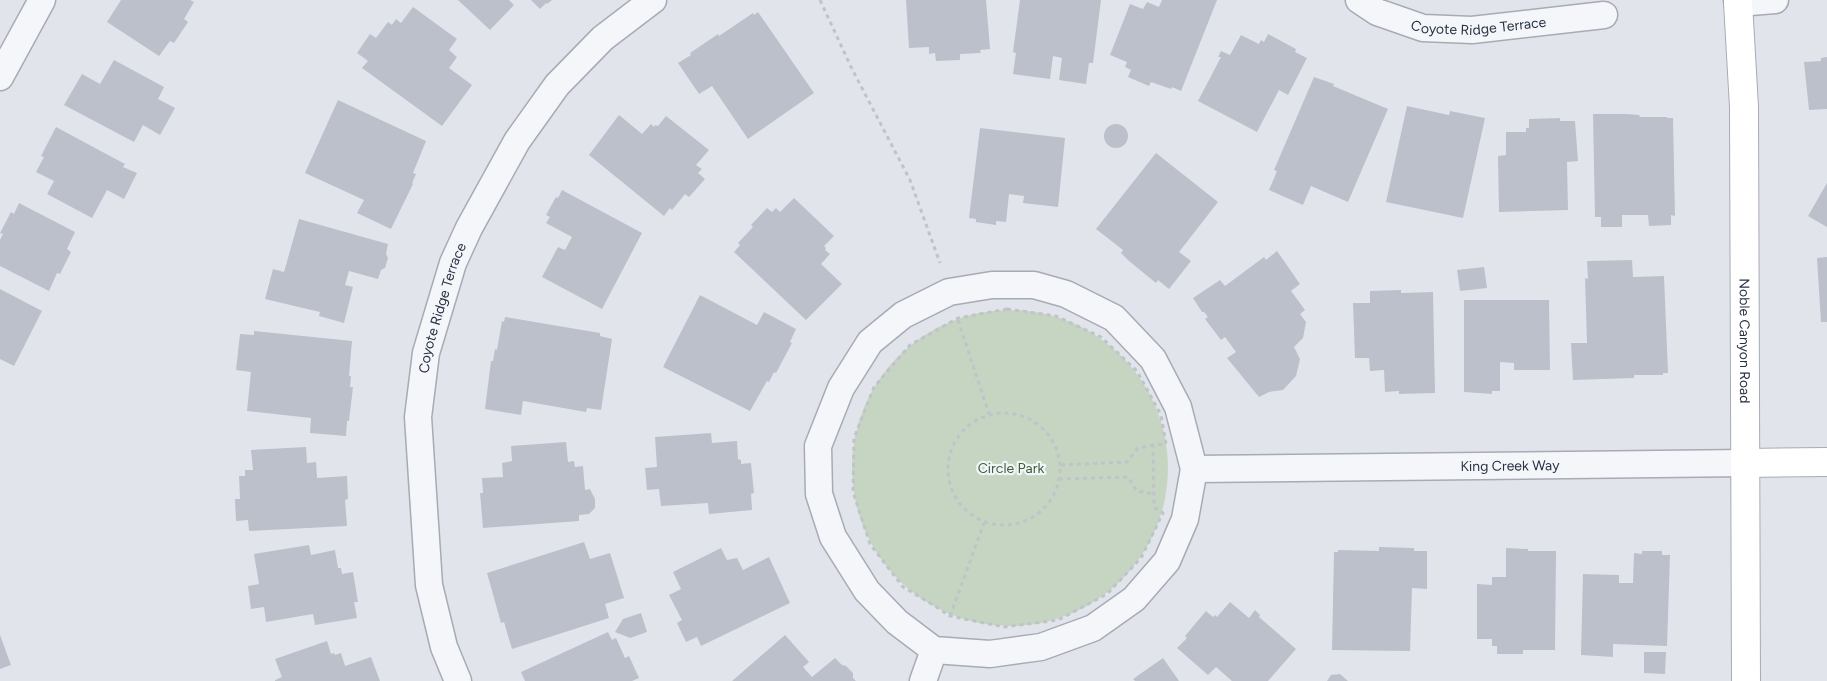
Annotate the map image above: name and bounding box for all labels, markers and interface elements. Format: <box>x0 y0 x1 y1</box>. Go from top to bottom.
street label: Coyote Ridge Terrace <box>1409 14 1547 39</box>
street label: Coyote Ridge Terrace <box>416 240 470 374</box>
street label: Noble Canyon Road <box>1736 278 1753 403</box>
street label: King Creek Way <box>1460 457 1560 475</box>
park label: Circle Park <box>978 460 1044 477</box>

